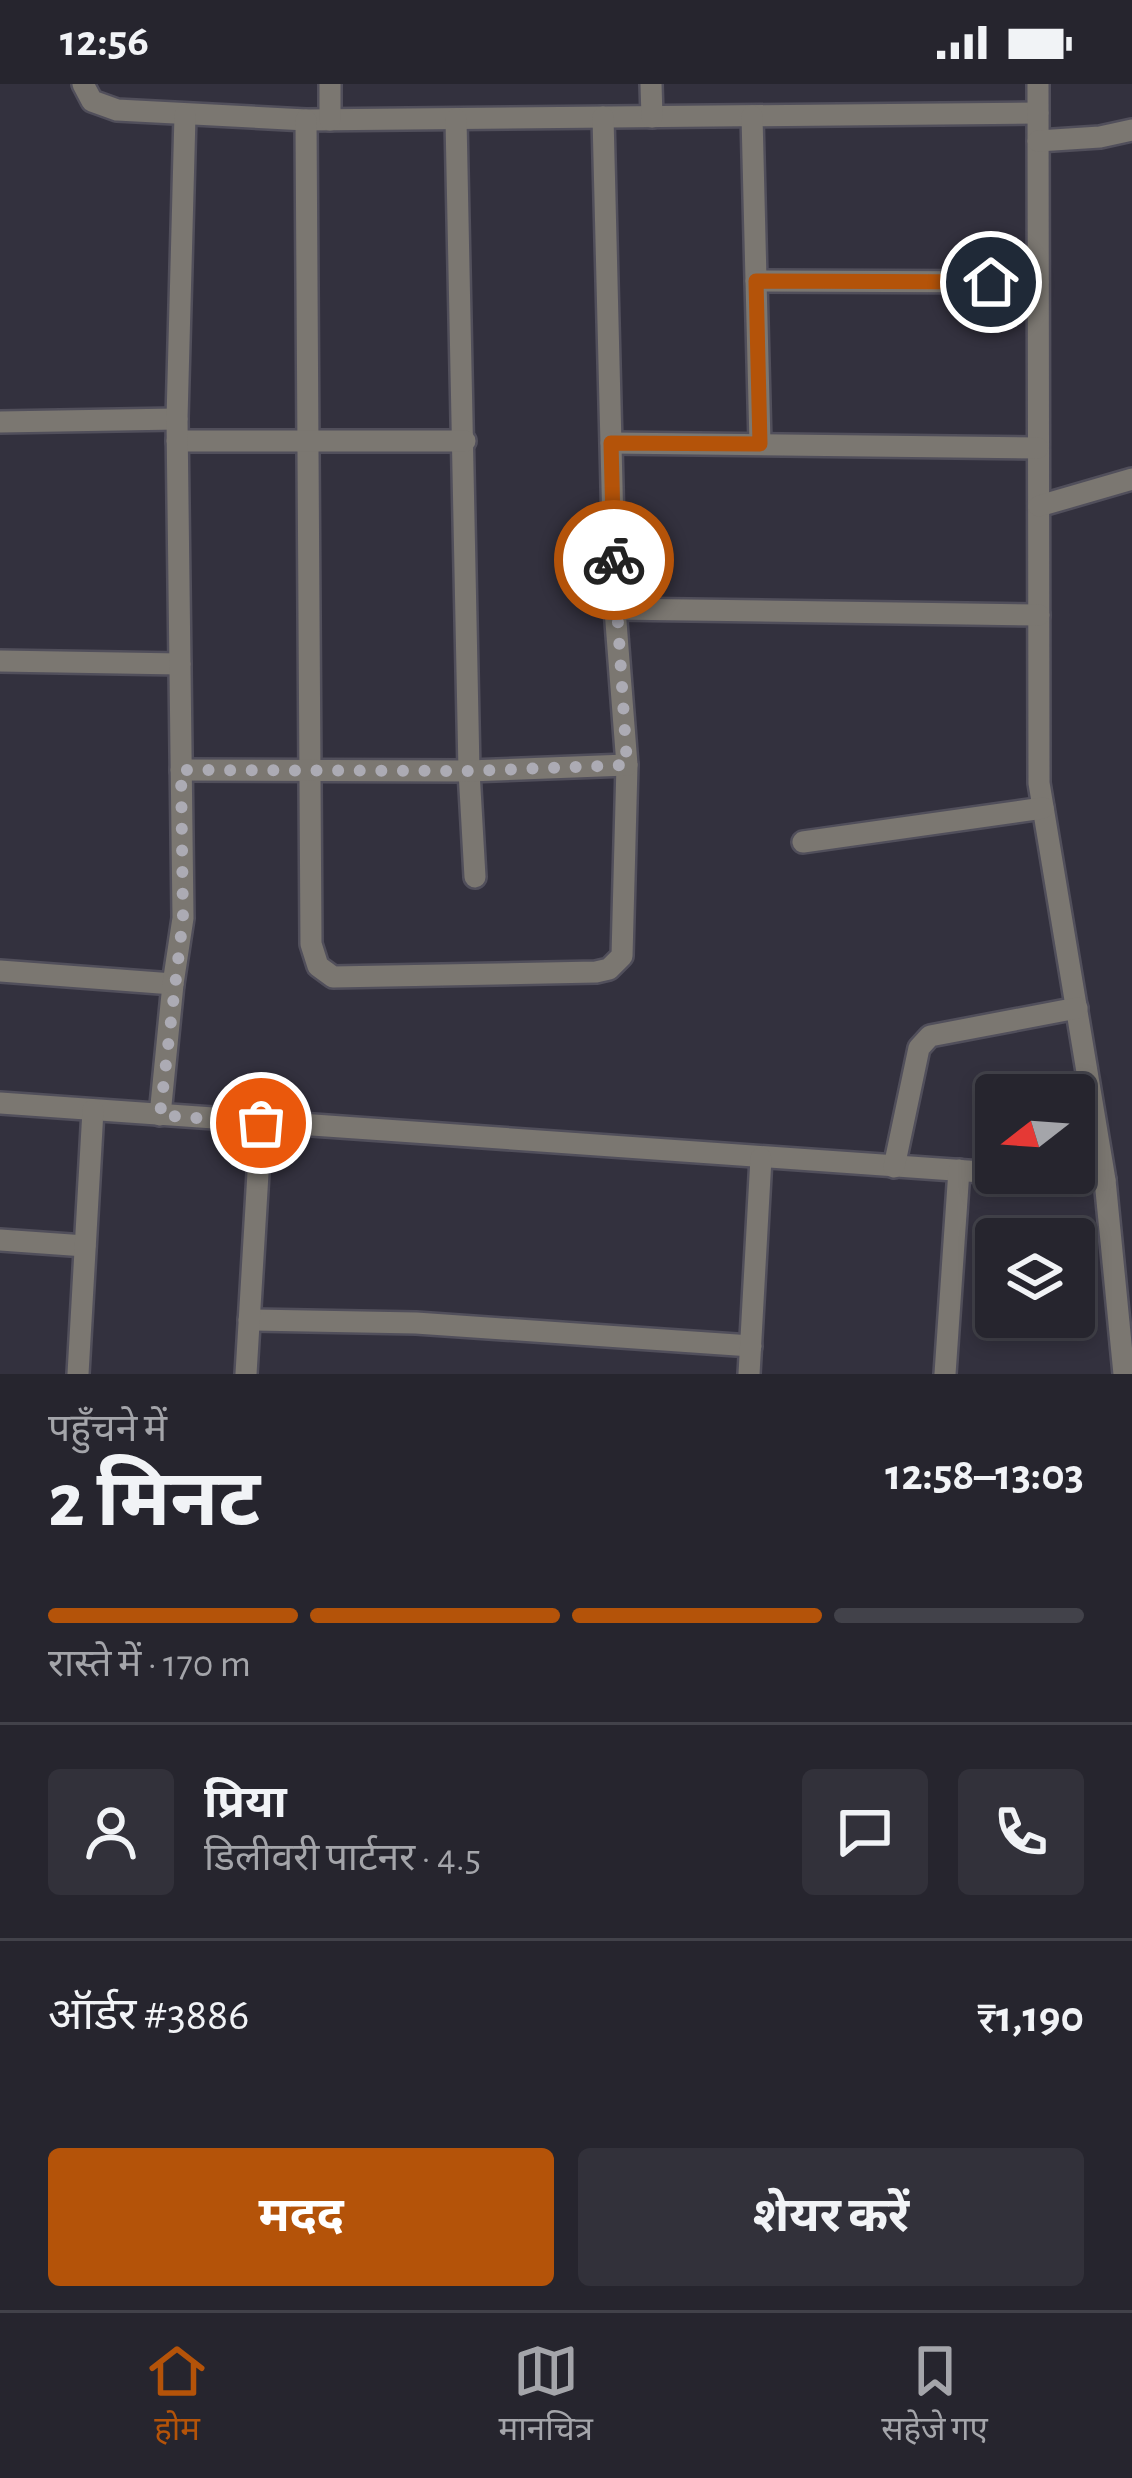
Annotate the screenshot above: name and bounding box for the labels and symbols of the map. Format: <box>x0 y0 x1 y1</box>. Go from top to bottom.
pin <box>940 231 1042 333</box>
courier <box>554 500 674 620</box>
pin <box>210 1072 312 1174</box>
north arrow <box>975 1074 1095 1194</box>

